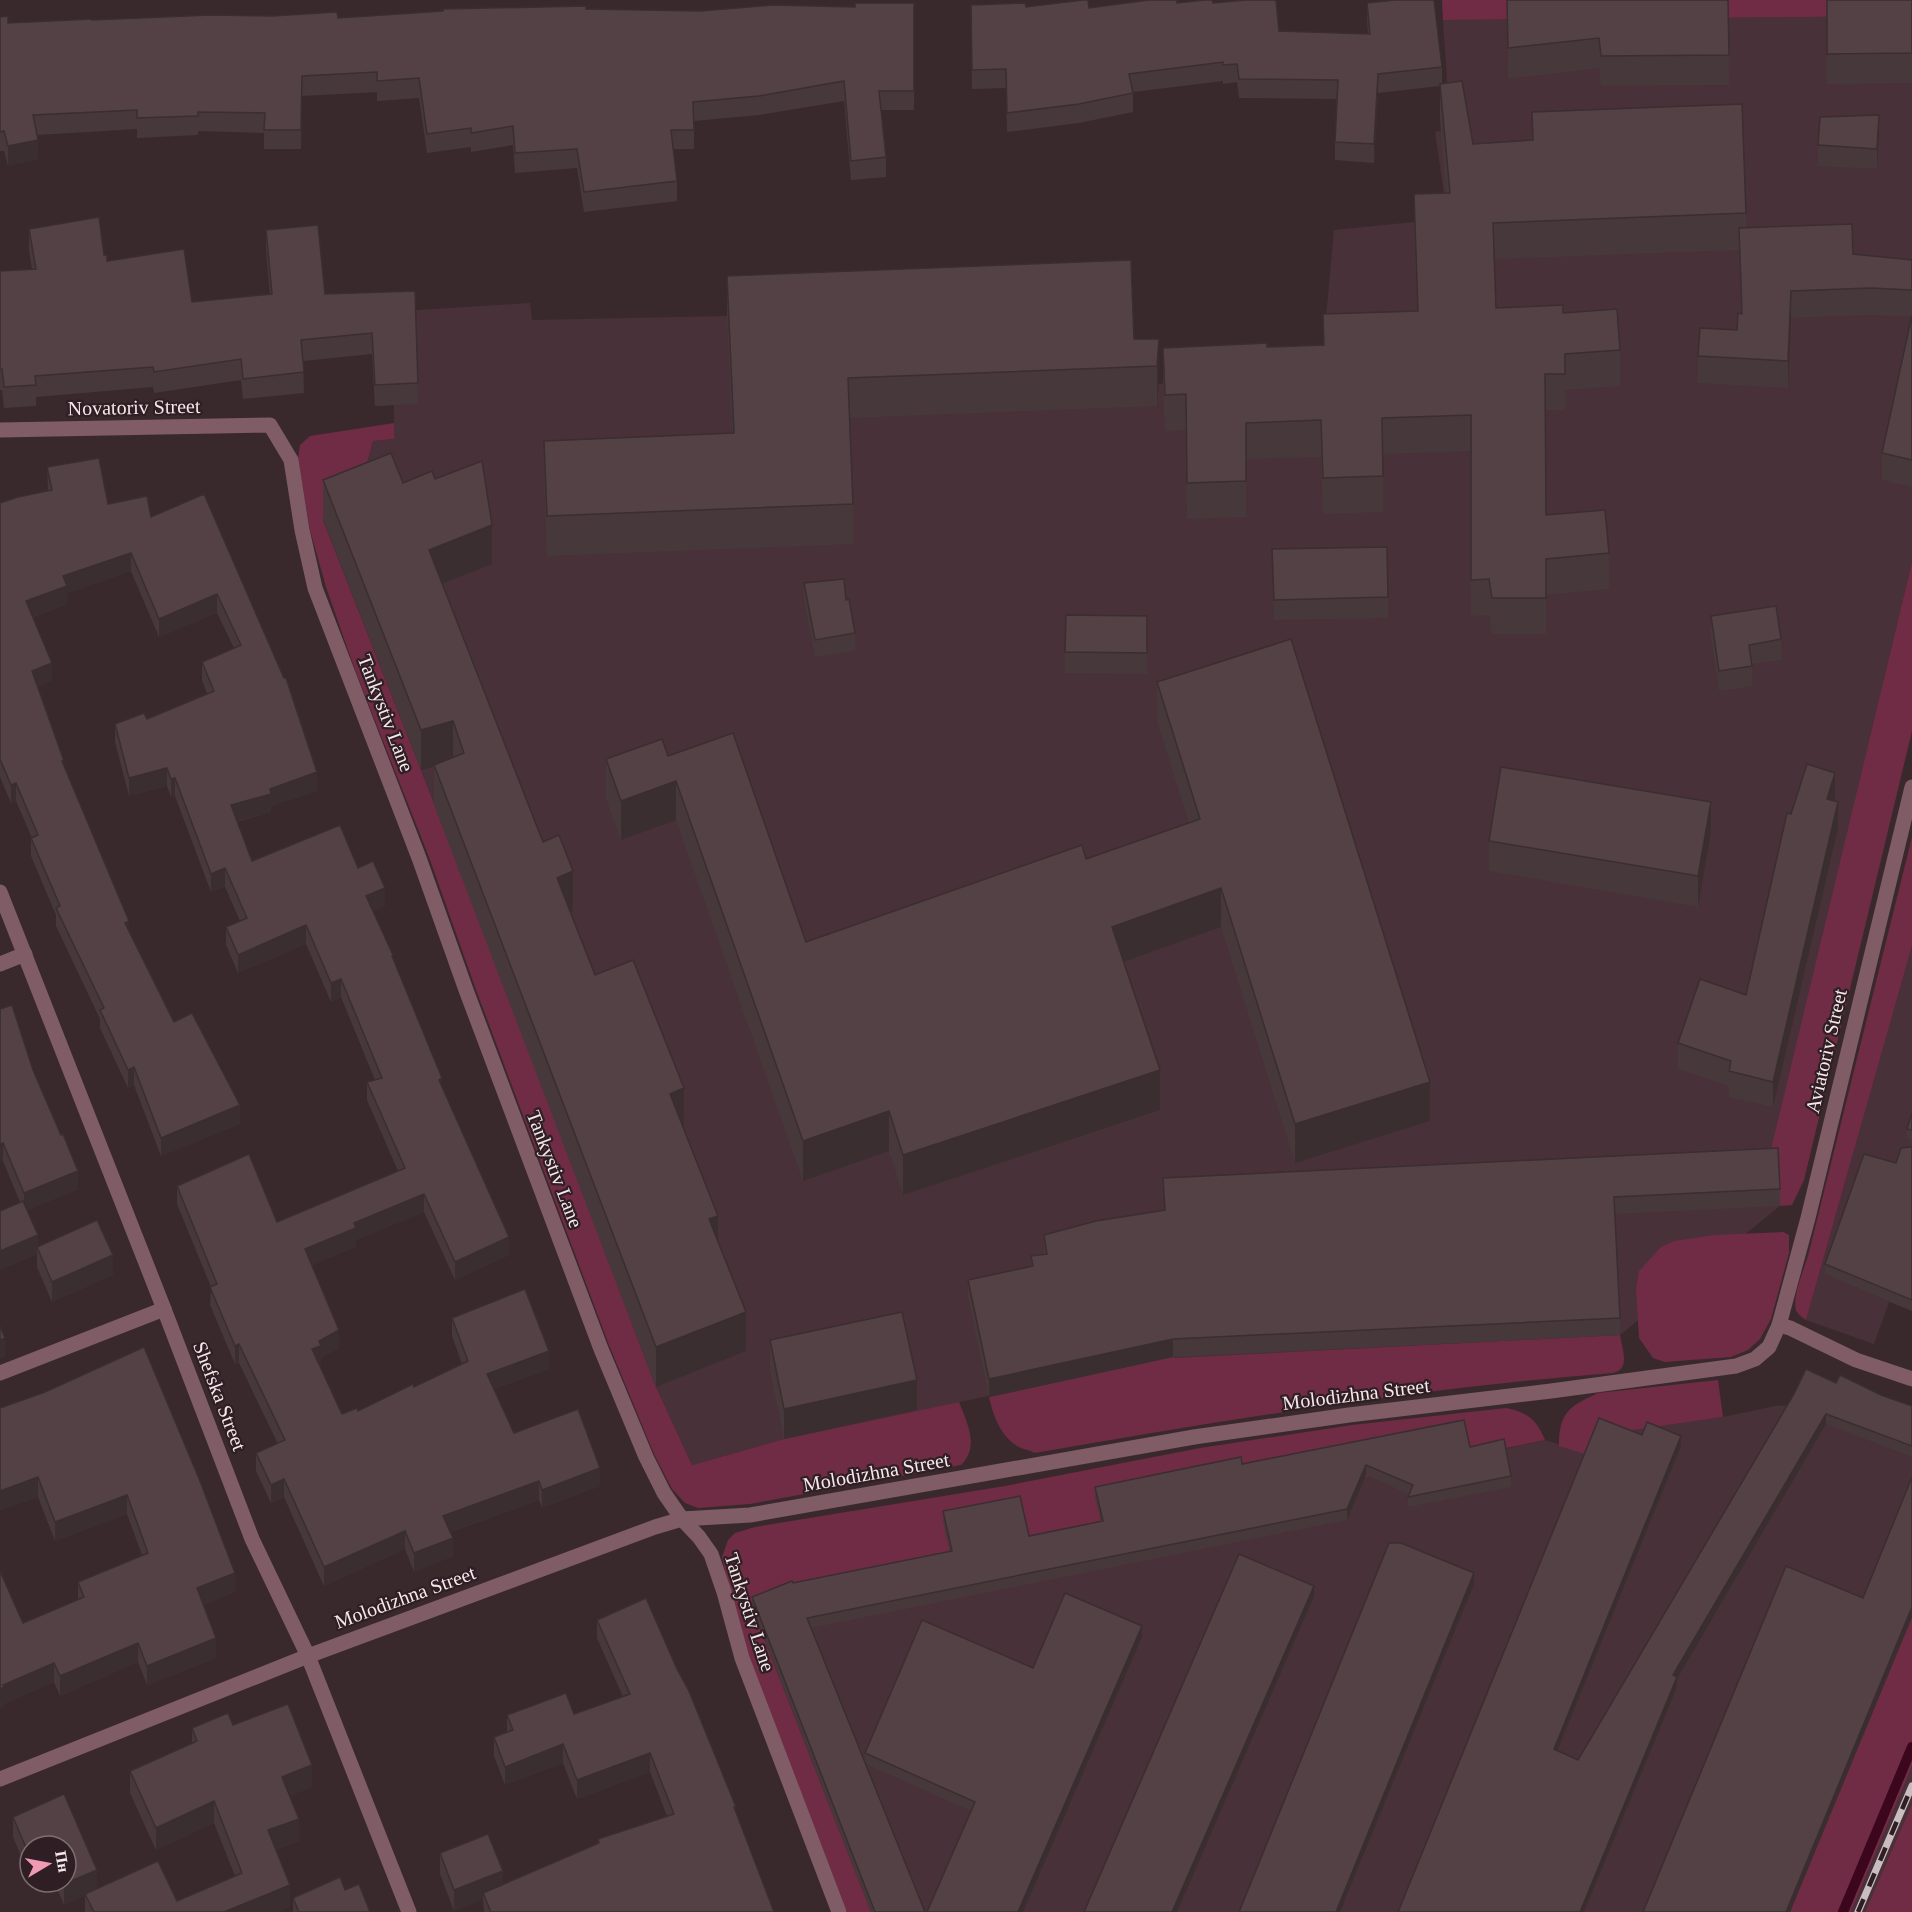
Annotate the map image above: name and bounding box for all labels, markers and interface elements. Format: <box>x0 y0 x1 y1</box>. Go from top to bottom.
street label: Novatoriv Street <box>67 395 201 419</box>
street label: Tankystiv Lane <box>353 651 418 775</box>
street label: Aviatoriv Street <box>1801 986 1851 1115</box>
street label: Tankystiv Lane <box>522 1107 587 1231</box>
street label: Shefska Street <box>189 1338 251 1454</box>
street label: Molodizhna Street <box>1281 1374 1431 1414</box>
street label: Molodizhna Street <box>801 1448 951 1496</box>
street label: Tankystiv Lane <box>719 1550 780 1675</box>
street label: Molodizhna Street <box>332 1561 479 1633</box>
north arrow <box>18 1834 78 1894</box>
text: Пн <box>52 1849 73 1874</box>

